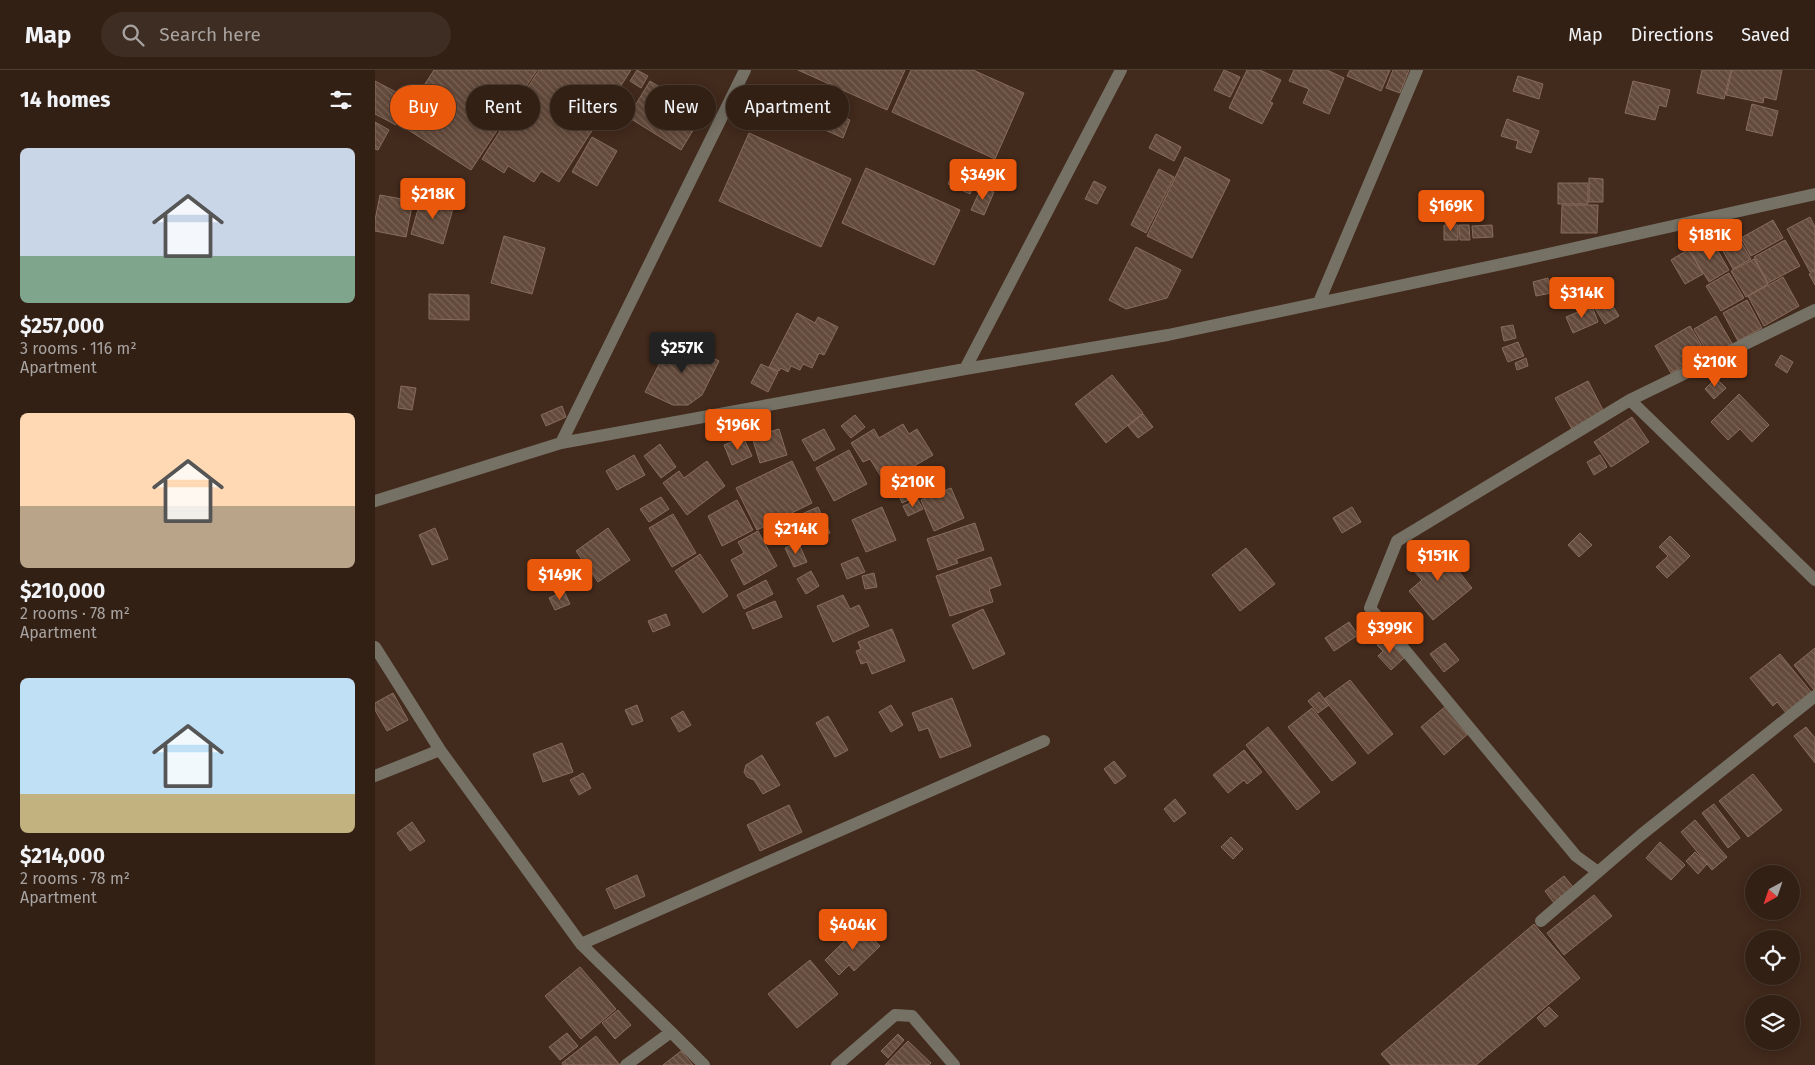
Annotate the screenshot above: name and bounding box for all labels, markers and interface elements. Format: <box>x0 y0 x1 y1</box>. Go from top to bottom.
search box <box>101 12 451 57</box>
text: Map <box>25 21 71 49</box>
icon: search <box>119 21 147 49</box>
text: Search here <box>159 23 261 46</box>
text: Map <box>1568 24 1603 46</box>
text: Directions <box>1631 24 1713 46</box>
text: Saved <box>1741 24 1790 46</box>
chip: Buy <box>390 85 456 130</box>
chip: Rent <box>466 85 540 130</box>
chip: Filters <box>550 85 635 130</box>
chip: New <box>645 85 716 130</box>
chip: Apartment <box>726 85 849 130</box>
icon: filters <box>327 86 355 114</box>
text: 14 homes <box>20 87 110 113</box>
pin: $349K <box>948 158 1018 201</box>
text: $349K <box>961 165 1005 184</box>
pin: $218K <box>398 178 468 220</box>
icon: home <box>143 181 233 271</box>
text: $218K <box>411 184 455 203</box>
pin: $169K <box>1416 190 1486 232</box>
text: $169K <box>1429 196 1473 215</box>
pin: $181K <box>1675 218 1745 261</box>
text: $181K <box>1689 225 1731 244</box>
pin: $314K <box>1547 276 1617 319</box>
text: $314K <box>1560 283 1604 302</box>
text: $257,000 <box>20 313 104 339</box>
pin: $257K <box>647 332 717 374</box>
text: $257K <box>661 338 703 357</box>
text: 3 rooms · 116 m² <box>20 339 137 358</box>
pin: $210K <box>1680 346 1750 388</box>
text: $210K <box>1693 352 1737 371</box>
text: Apartment <box>20 358 97 377</box>
pin: $196K <box>703 408 773 451</box>
text: $196K <box>716 415 760 434</box>
icon: home <box>143 446 233 536</box>
pin: $210K <box>878 466 948 508</box>
text: $210K <box>891 472 935 491</box>
pin: $214K <box>761 512 831 555</box>
text: $214K <box>774 519 818 538</box>
pin: $151K <box>1403 540 1473 582</box>
text: $151K <box>1418 546 1458 565</box>
pin: $149K <box>525 558 595 601</box>
text: $149K <box>538 565 582 584</box>
text: $210,000 <box>20 578 105 604</box>
text: 2 rooms · 78 m² <box>20 604 130 623</box>
pin: $399K <box>1355 612 1425 654</box>
text: $399K <box>1368 618 1412 637</box>
text: Apartment <box>20 623 97 642</box>
icon: home <box>143 711 233 801</box>
text: $214,000 <box>20 843 105 869</box>
north arrow <box>1745 865 1800 920</box>
map controls <box>1745 865 1800 1050</box>
text: 2 rooms · 78 m² <box>20 869 130 888</box>
text: Apartment <box>20 888 97 907</box>
pin: $404K <box>818 908 888 951</box>
text: $404K <box>830 915 876 934</box>
button: locate <box>1745 930 1800 985</box>
button: layers <box>1745 995 1800 1050</box>

